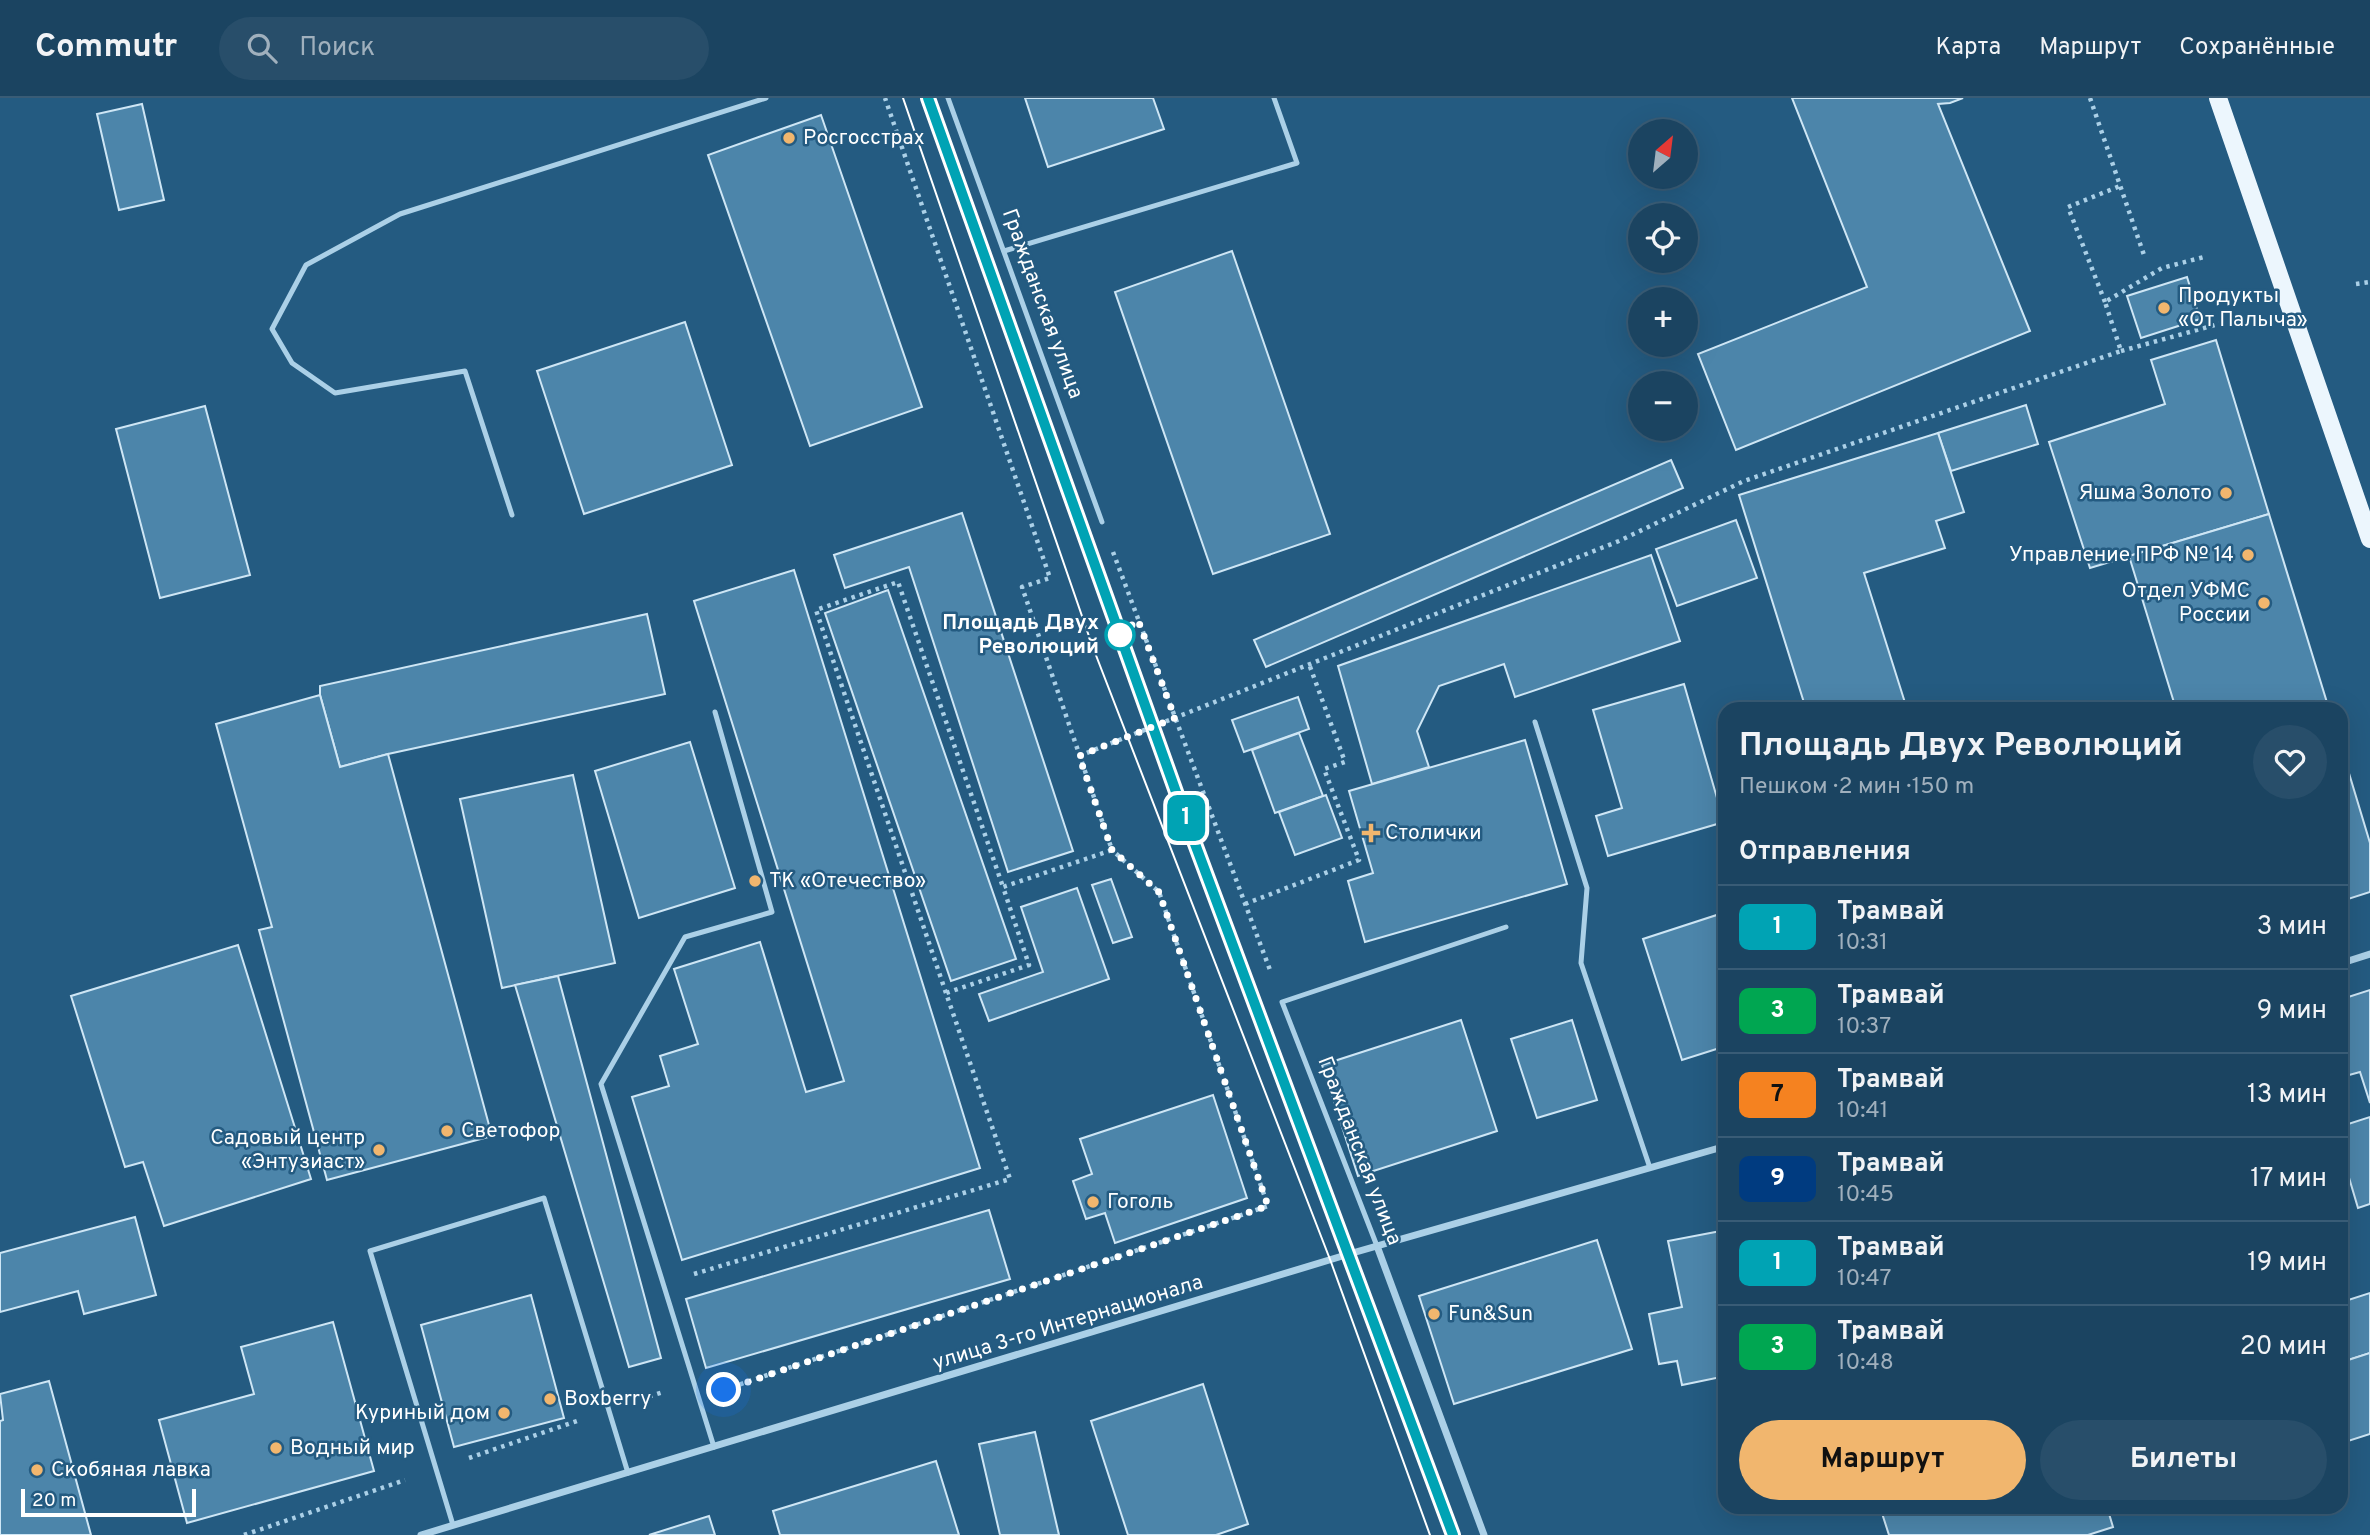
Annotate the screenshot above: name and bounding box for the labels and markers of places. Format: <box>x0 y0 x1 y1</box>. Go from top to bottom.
place label: Росгосстрах <box>803 125 925 152</box>
marker: Росгосстрах <box>781 130 797 146</box>
place label: Продукты «От Палыча» <box>2178 283 2308 334</box>
marker: Продукты «От Палыча» <box>2156 300 2172 316</box>
place label: Яшма Золото <box>2078 480 2212 507</box>
marker: Яшма Золото <box>2218 485 2234 501</box>
place label: Управление ПРФ № 14 <box>2009 542 2234 569</box>
marker: Управление ПРФ № 14 <box>2240 547 2256 563</box>
place label: Отдел УФМС России <box>2122 578 2250 629</box>
marker: Отдел УФМС России <box>2256 595 2272 611</box>
place label: Площадь Двух Революций <box>942 610 1099 661</box>
marker: Площадь Двух Революций <box>1105 620 1135 650</box>
place label: Столички <box>1385 820 1482 847</box>
marker: Столички <box>1363 825 1379 841</box>
place label: ТК «Отечество» <box>769 868 926 895</box>
marker: ТК «Отечество» <box>747 873 763 889</box>
place label: Светофор <box>461 1118 560 1145</box>
marker: Светофор <box>439 1123 455 1139</box>
place label: Садовый центр «Энтузиаст» <box>210 1125 365 1176</box>
marker: Садовый центр «Энтузиаст» <box>371 1142 387 1158</box>
place label: Гоголь <box>1107 1189 1174 1216</box>
marker: Гоголь <box>1085 1194 1101 1210</box>
place label: Fun&Sun <box>1448 1301 1533 1328</box>
marker: Fun&Sun <box>1426 1306 1442 1322</box>
place label: Boxberry <box>564 1386 651 1413</box>
marker: Boxberry <box>542 1391 558 1407</box>
place label: Куриный дом <box>355 1400 490 1427</box>
marker: Куриный дом <box>496 1405 512 1421</box>
place label: Водный мир <box>290 1435 415 1462</box>
marker: Водный мир <box>268 1440 284 1456</box>
place label: Скобяная лавка <box>51 1457 211 1484</box>
marker: Скобяная лавка <box>29 1462 45 1478</box>

